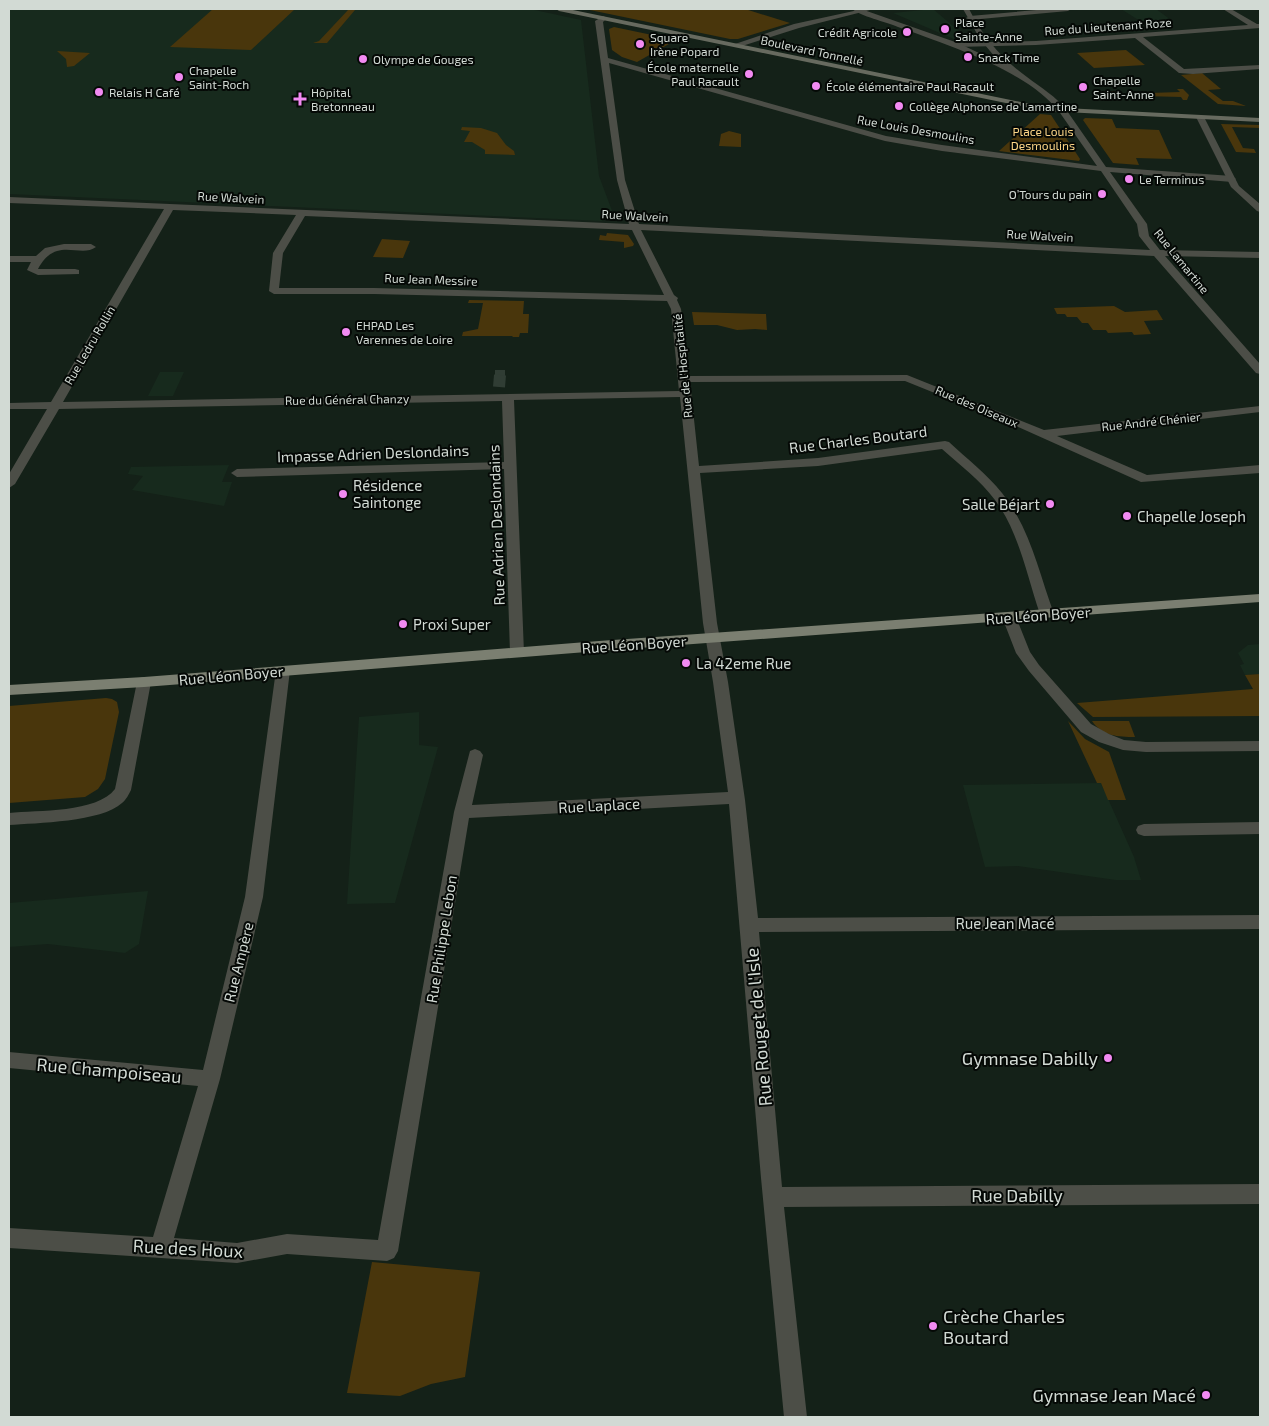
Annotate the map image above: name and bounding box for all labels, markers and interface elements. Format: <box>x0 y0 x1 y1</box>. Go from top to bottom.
place label: Place Sainte-Anne <box>955 15 1023 43</box>
street label: Rue du Lieutenant Roze <box>1044 15 1172 37</box>
marker: Place Sainte-Anne <box>939 23 951 35</box>
place label: Crédit Agricole <box>818 25 897 39</box>
marker: Crédit Agricole <box>901 26 913 38</box>
place label: Square Irène Popard <box>650 30 719 58</box>
street label: Boulevard Tonnellé <box>760 32 864 68</box>
marker: Square Irène Popard <box>634 38 646 50</box>
place label: Snack Time <box>978 50 1039 64</box>
marker: Snack Time <box>962 51 974 63</box>
place label: Olympe de Gouges <box>373 52 474 66</box>
marker: Olympe de Gouges <box>357 53 369 65</box>
place label: École maternelle Paul Racault <box>647 60 739 88</box>
place label: Chapelle Saint-Roch <box>189 63 249 91</box>
marker: École maternelle Paul Racault <box>743 68 755 80</box>
marker: Chapelle Saint-Roch <box>173 71 185 83</box>
place label: Chapelle Saint-Anne <box>1093 73 1154 101</box>
place label: École élémentaire Paul Racault <box>826 79 994 93</box>
marker: École élémentaire Paul Racault <box>810 80 822 92</box>
marker: Chapelle Saint-Anne <box>1077 81 1089 93</box>
place label: Relais H Café <box>109 85 180 99</box>
place label: Hôpital Bretonneau <box>311 85 375 113</box>
marker: Relais H Café <box>93 86 105 98</box>
marker: Hôpital Bretonneau <box>293 92 307 106</box>
place label: Collège Alphonse de Lamartine <box>909 99 1077 113</box>
marker: Collège Alphonse de Lamartine <box>893 100 905 112</box>
street label: Rue Louis Desmoulins <box>856 112 976 146</box>
park label: Place Louis Desmoulins <box>1011 124 1075 152</box>
place label: Le Terminus <box>1139 172 1204 186</box>
marker: Le Terminus <box>1123 173 1135 185</box>
place label: O’Tours du pain <box>1009 187 1092 201</box>
street label: Rue Walvein <box>197 188 265 206</box>
marker: O’Tours du pain <box>1096 188 1108 200</box>
street label: Rue Walvein <box>601 206 669 224</box>
street label: Rue Walvein <box>1006 226 1074 244</box>
street label: Rue Lamartine <box>1152 226 1212 296</box>
street label: Rue Jean Messire <box>384 270 478 288</box>
street label: Rue Ledru Rollin <box>61 303 117 387</box>
street label: Rue de l'Hospitalité <box>670 313 694 419</box>
place label: EHPAD Les Varennes de Loire <box>356 318 453 346</box>
marker: EHPAD Les Varennes de Loire <box>340 326 352 338</box>
street label: Rue des Oiseaux <box>933 382 1021 430</box>
street label: Rue du Général Chanzy <box>285 391 410 407</box>
street label: Rue André Chénier <box>1101 409 1201 433</box>
street label: Rue Charles Boutard <box>788 422 928 456</box>
street label: Impasse Adrien Deslondains <box>277 441 469 465</box>
street label: Rue Adrien Deslondains <box>484 444 508 606</box>
place label: Résidence Saintonge <box>353 476 422 511</box>
marker: Résidence Saintonge <box>337 488 349 500</box>
place label: Salle Béjart <box>962 495 1040 514</box>
marker: Salle Béjart <box>1044 498 1056 510</box>
place label: Chapelle Joseph <box>1137 507 1246 525</box>
marker: Chapelle Joseph <box>1121 510 1133 522</box>
street label: Rue Léon Boyer <box>985 602 1091 628</box>
place label: Proxi Super <box>413 615 491 633</box>
marker: Proxi Super <box>397 618 409 630</box>
street label: Rue Léon Boyer <box>581 631 687 657</box>
place label: La 42eme Rue <box>696 654 791 672</box>
marker: La 42eme Rue <box>680 657 692 669</box>
street label: Rue Léon Boyer <box>178 661 284 689</box>
street label: Rue Laplace <box>558 794 640 816</box>
street label: Rue Philippe Lebon <box>422 874 460 1004</box>
street label: Rue Jean Macé <box>955 914 1055 932</box>
street label: Rue Ampère <box>219 920 257 1004</box>
street label: Rue Rouget de l'Isle <box>740 947 776 1107</box>
place label: Gymnase Dabilly <box>962 1047 1098 1069</box>
marker: Gymnase Dabilly <box>1102 1052 1114 1064</box>
street label: Rue Champoiseau <box>36 1053 182 1087</box>
street label: Rue Dabilly <box>971 1184 1063 1206</box>
street label: Rue des Houx <box>132 1234 244 1262</box>
place label: Crèche Charles Boutard <box>943 1305 1065 1348</box>
marker: Crèche Charles Boutard <box>927 1320 939 1332</box>
place label: Gymnase Jean Macé <box>1032 1384 1196 1406</box>
marker: Gymnase Jean Macé <box>1200 1389 1212 1401</box>

